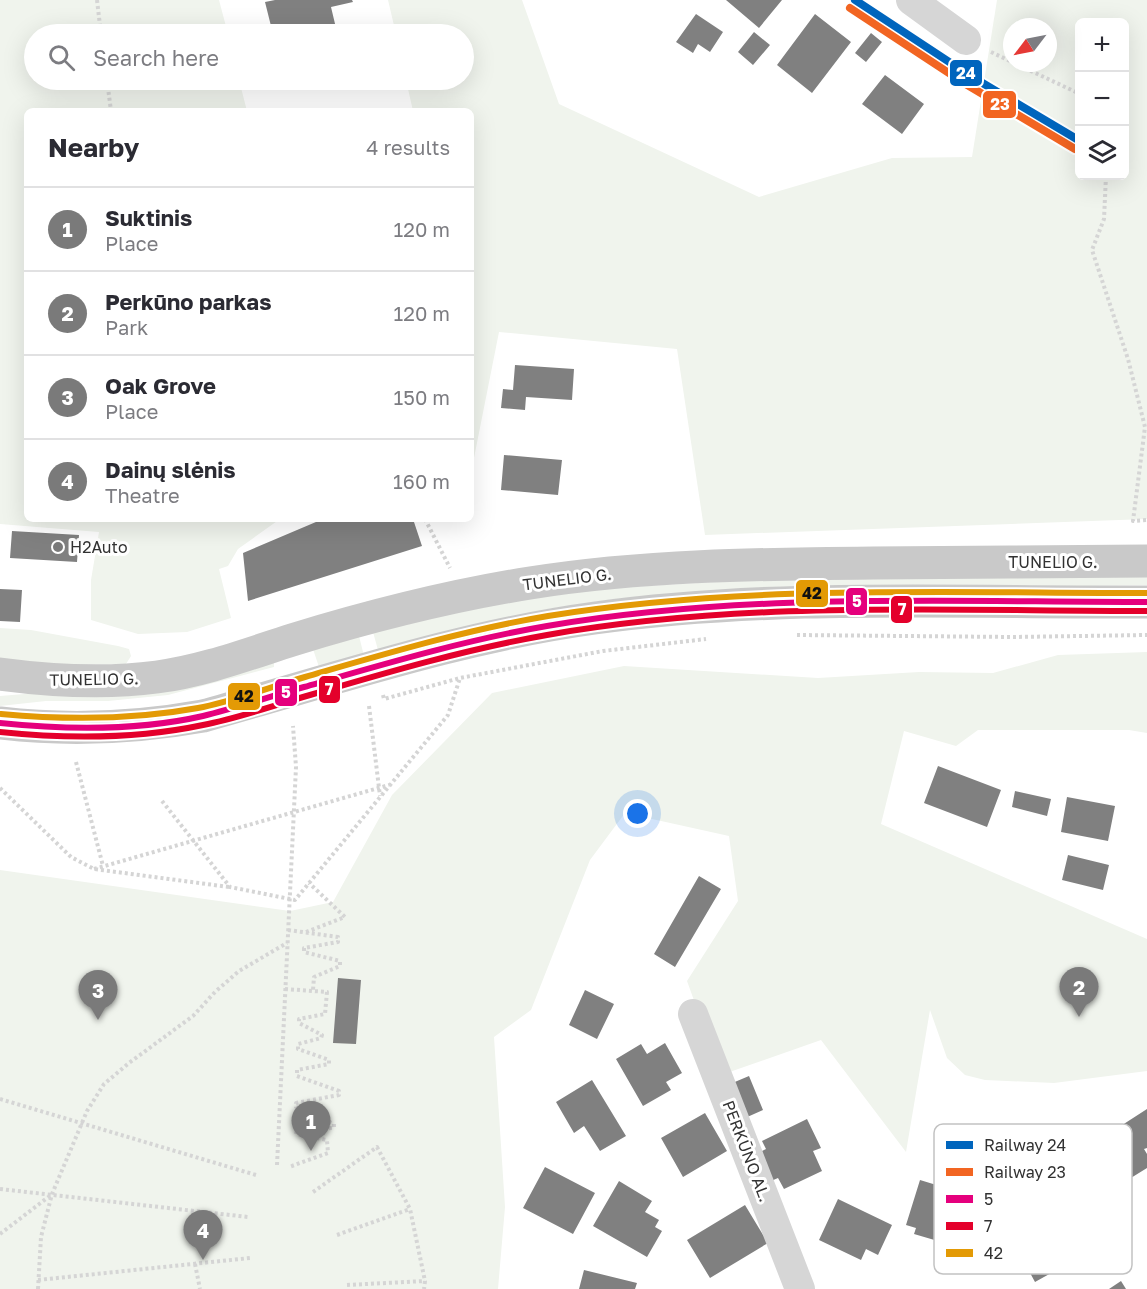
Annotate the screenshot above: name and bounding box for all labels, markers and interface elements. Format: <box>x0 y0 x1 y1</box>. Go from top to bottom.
north arrow <box>1003 18 1057 72</box>
map controls <box>1075 18 1129 180</box>
button: + <box>1075 18 1129 72</box>
search box <box>24 24 474 90</box>
icon: search <box>45 41 78 74</box>
text: Search here <box>93 44 219 71</box>
line badge: 24 <box>949 59 983 87</box>
text: 24 <box>956 63 976 83</box>
button: − <box>1075 72 1129 126</box>
line badge: 23 <box>982 90 1017 119</box>
text: 23 <box>990 94 1010 114</box>
button: layers <box>1075 126 1129 180</box>
text: Nearby <box>48 132 139 163</box>
text: 4 results <box>366 135 450 159</box>
text: Suktinis <box>105 204 192 231</box>
text: 1 <box>62 217 73 241</box>
text: 120 m <box>394 217 450 241</box>
text: Place <box>105 231 158 255</box>
text: Perkūno parkas <box>105 288 271 315</box>
text: 2 <box>61 301 74 325</box>
text: 120 m <box>394 301 450 325</box>
text: Park <box>105 315 148 339</box>
text: Oak Grove <box>105 372 216 399</box>
text: 3 <box>61 385 74 409</box>
text: 150 m <box>394 385 450 409</box>
text: Place <box>105 399 158 423</box>
text: Dainų slėnis <box>105 456 236 483</box>
text: 4 <box>61 469 74 493</box>
text: 160 m <box>393 469 450 493</box>
text: Theatre <box>105 483 180 507</box>
place label: H2Auto <box>70 537 128 557</box>
marker: H2Auto <box>51 540 65 554</box>
street label: TUNELIO G. <box>1008 552 1098 572</box>
street label: TUNELIO G. <box>521 564 613 594</box>
line badge: 42 <box>795 579 829 608</box>
text: 42 <box>802 583 822 603</box>
line badge: 5 <box>845 587 868 616</box>
text: 5 <box>852 591 862 611</box>
line badge: 7 <box>890 595 913 624</box>
text: 7 <box>898 599 907 619</box>
street label: TUNELIO G. <box>49 668 139 690</box>
line badge: 7 <box>318 675 341 704</box>
line badge: 5 <box>274 678 298 707</box>
text: 7 <box>325 679 334 699</box>
line badge: 42 <box>227 682 261 711</box>
text: 5 <box>281 682 291 702</box>
text: 42 <box>234 686 254 706</box>
your location <box>623 799 652 828</box>
pin: 2 <box>1060 968 1098 1017</box>
pin: 3 <box>78 970 118 1020</box>
street label: PERKŪNO AL. <box>719 1098 775 1204</box>
pin: 1 <box>292 1102 330 1151</box>
legend <box>934 1124 1132 1274</box>
text: Railway 24 <box>984 1135 1066 1155</box>
text: Railway 23 <box>984 1162 1066 1182</box>
text: 5 <box>984 1189 993 1209</box>
pin: 4 <box>184 1210 222 1260</box>
text: 7 <box>984 1216 992 1236</box>
text: 42 <box>984 1243 1003 1263</box>

